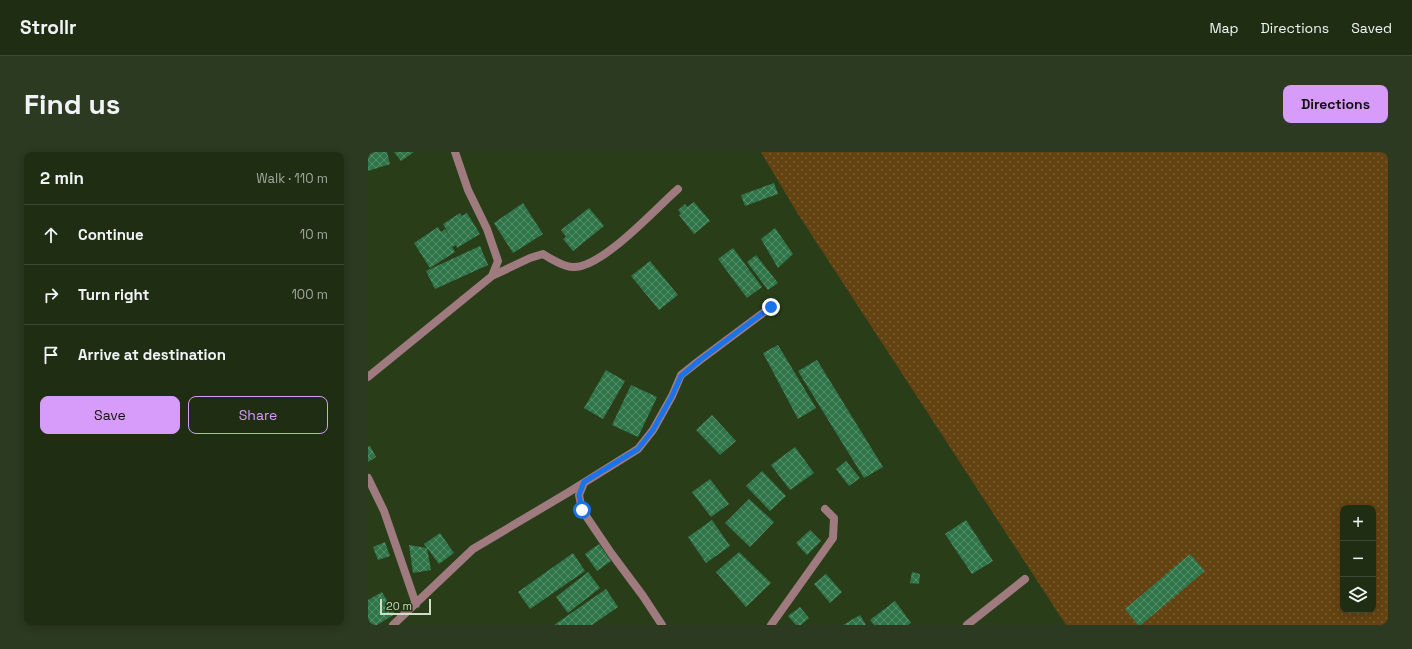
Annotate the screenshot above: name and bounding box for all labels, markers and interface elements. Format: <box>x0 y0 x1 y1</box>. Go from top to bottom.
text: Strollr <box>20 15 77 40</box>
text: Map <box>1209 19 1239 37</box>
text: Directions <box>1261 19 1329 37</box>
text: Saved <box>1351 19 1392 37</box>
button: Directions <box>1283 85 1388 123</box>
text: Find us <box>24 86 121 122</box>
text: 2 min <box>40 167 84 189</box>
text: Walk · 110 m <box>256 170 328 187</box>
icon: ahead <box>40 224 62 246</box>
text: Continue <box>78 225 144 244</box>
text: 10 m <box>300 226 328 243</box>
icon: right <box>40 284 62 306</box>
text: Turn right <box>78 285 149 304</box>
text: 100 m <box>291 286 328 303</box>
route end <box>762 298 780 316</box>
icon: arrive <box>40 344 62 366</box>
text: Arrive at destination <box>78 345 226 364</box>
button: Save <box>40 396 180 434</box>
button: Share <box>188 396 328 434</box>
route start <box>573 501 591 519</box>
map controls <box>1340 505 1376 613</box>
button: + <box>1340 505 1376 541</box>
button: − <box>1340 541 1376 577</box>
button: layers <box>1340 577 1376 613</box>
scale bar <box>380 597 431 616</box>
text: 20 m <box>386 599 412 613</box>

